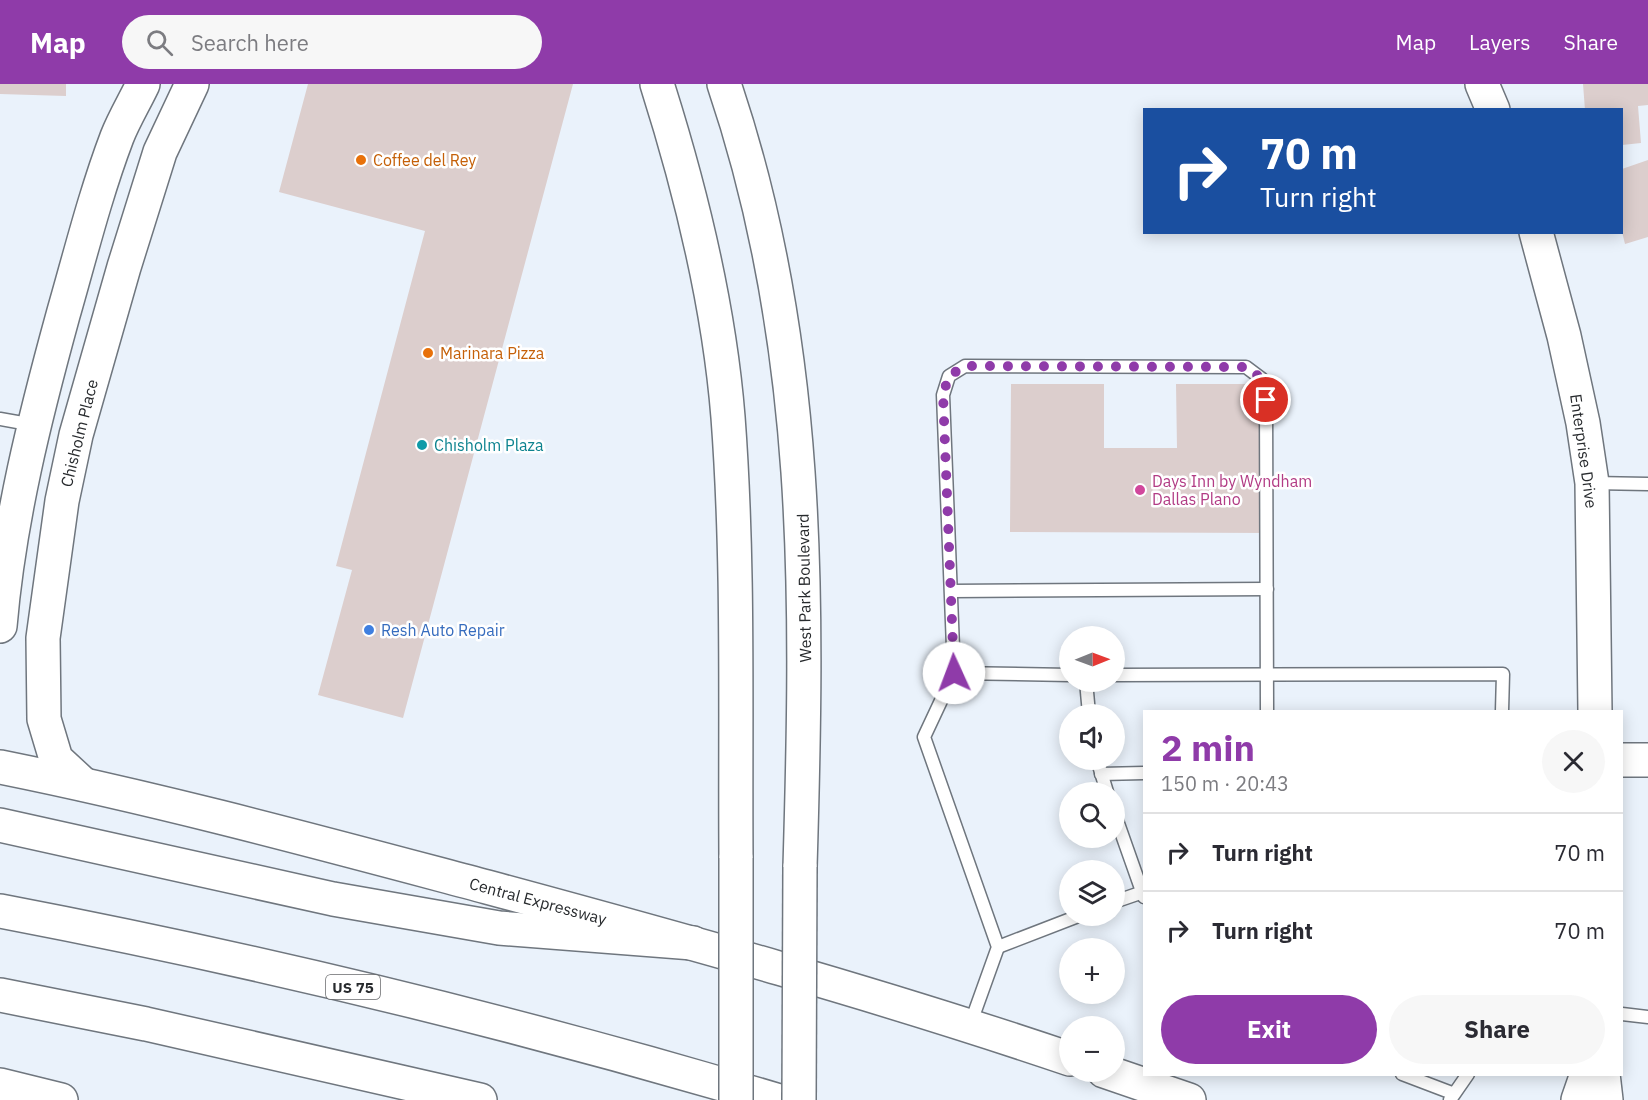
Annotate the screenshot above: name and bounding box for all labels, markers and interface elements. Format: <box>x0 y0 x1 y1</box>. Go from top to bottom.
search box <box>122 15 542 69</box>
text: Map <box>30 24 86 61</box>
icon: search <box>143 26 176 59</box>
text: Search here <box>191 28 309 57</box>
text: Map <box>1396 28 1436 56</box>
text: Layers <box>1469 28 1531 56</box>
text: Share <box>1564 28 1618 56</box>
text: 70 m <box>1260 126 1358 181</box>
icon: right <box>1161 132 1239 210</box>
place label: Coffee del Rey <box>373 150 476 170</box>
marker: Coffee del Rey <box>354 153 368 167</box>
text: Turn right <box>1260 179 1377 214</box>
place label: Marinara Pizza <box>440 343 545 363</box>
marker: Marinara Pizza <box>421 346 435 360</box>
pin <box>1240 374 1291 425</box>
street label: Chisholm Place <box>56 377 102 489</box>
icon: arrive <box>1249 383 1282 416</box>
street label: Enterprise Drive <box>1566 393 1602 510</box>
place label: Chisholm Plaza <box>434 435 544 455</box>
marker: Chisholm Plaza <box>415 438 429 452</box>
place label: Days Inn by Wyndham Dallas Plano <box>1152 471 1312 509</box>
marker: Days Inn by Wyndham Dallas Plano <box>1133 483 1147 497</box>
street label: West Park Boulevard <box>793 513 815 663</box>
place label: Resh Auto Repair <box>381 620 505 640</box>
marker: Resh Auto Repair <box>362 623 376 637</box>
north arrow <box>1059 626 1125 692</box>
map controls <box>1059 626 1125 1082</box>
position arrow <box>922 641 986 705</box>
button: sound <box>1059 704 1125 770</box>
text: 2 min <box>1161 724 1255 771</box>
button: close <box>1542 730 1605 793</box>
text: 150 m · 20:43 <box>1161 770 1289 797</box>
button: search <box>1059 782 1125 848</box>
icon: right <box>1161 836 1194 869</box>
text: Turn right <box>1212 838 1313 867</box>
text: 70 m <box>1554 838 1605 867</box>
button: layers <box>1059 860 1125 926</box>
street label: Central Expressway <box>467 873 609 929</box>
icon: right <box>1161 914 1194 947</box>
text: Turn right <box>1212 916 1313 945</box>
text: 70 m <box>1554 916 1605 945</box>
button: + <box>1059 938 1125 1004</box>
road number: US 75 <box>326 975 380 999</box>
button: Exit <box>1161 995 1377 1064</box>
button: Share <box>1389 995 1605 1064</box>
button: − <box>1059 1016 1125 1082</box>

